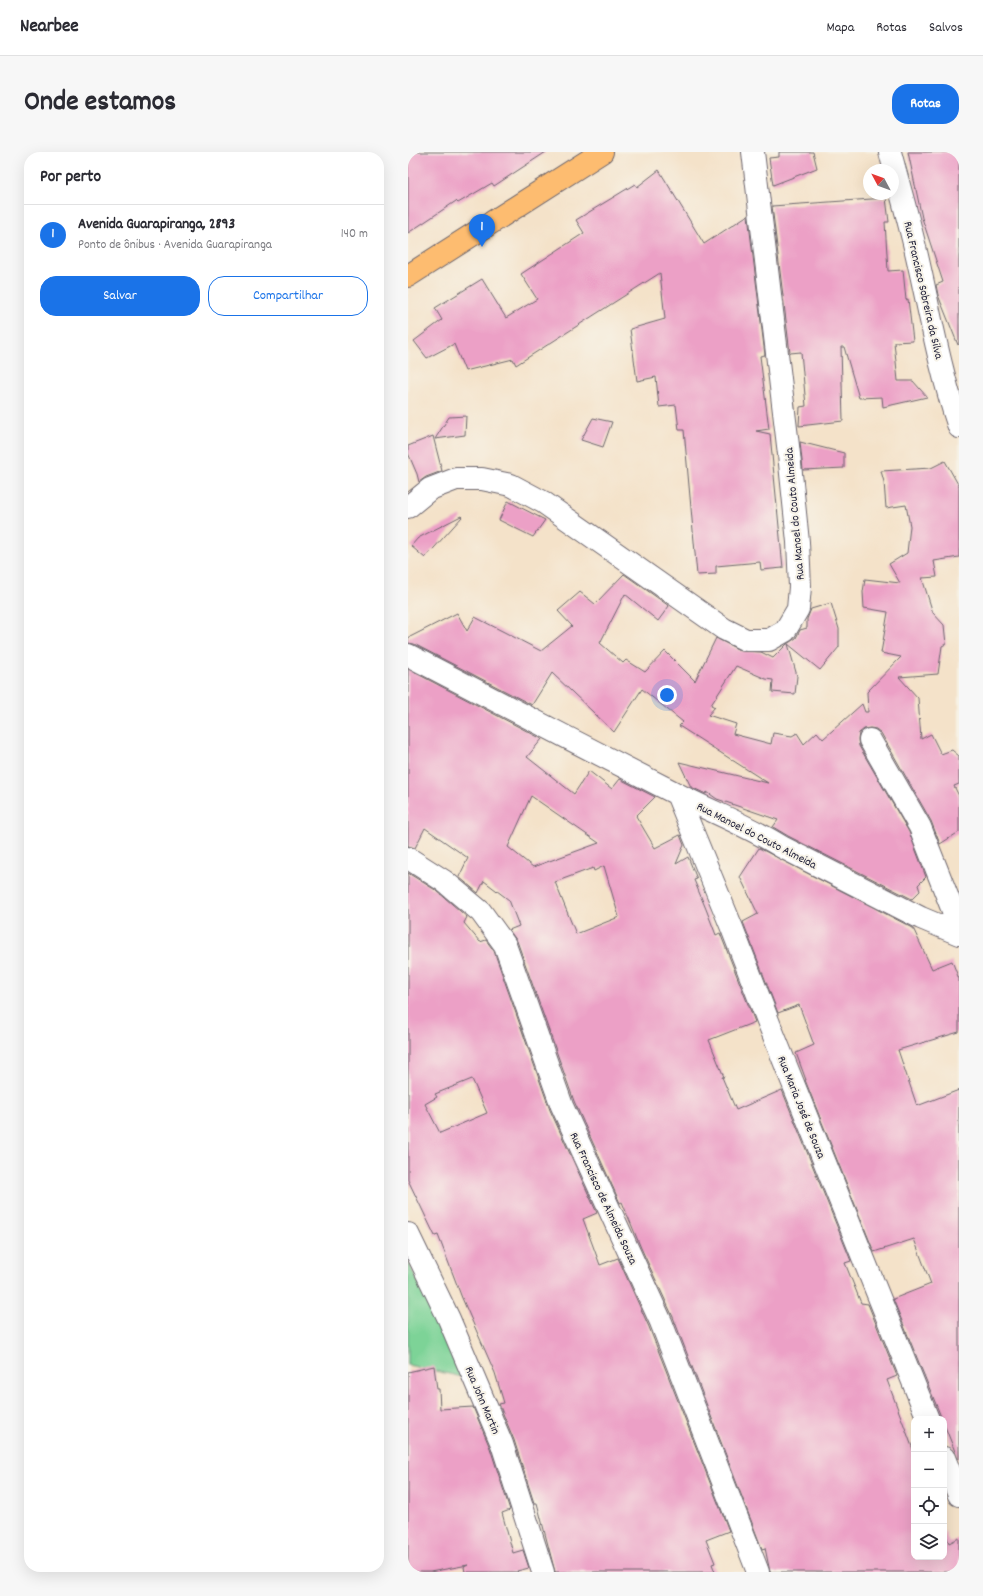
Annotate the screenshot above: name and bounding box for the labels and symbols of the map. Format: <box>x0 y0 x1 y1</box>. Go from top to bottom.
north arrow <box>863 164 899 200</box>
pin: 1 <box>469 214 495 247</box>
street label: Rua Francisco Sobreira da Silva <box>898 220 947 361</box>
street label: Rua Manoel do Couto Almeida <box>781 447 810 581</box>
your location <box>657 685 677 705</box>
street label: Rua Manoel do Couto Almeida <box>693 799 820 874</box>
street label: Rua Maria José de Souza <box>772 1054 829 1162</box>
street label: Rua Francisco de Almeida Souza <box>564 1130 641 1268</box>
street label: Rua John Martin <box>460 1364 504 1438</box>

